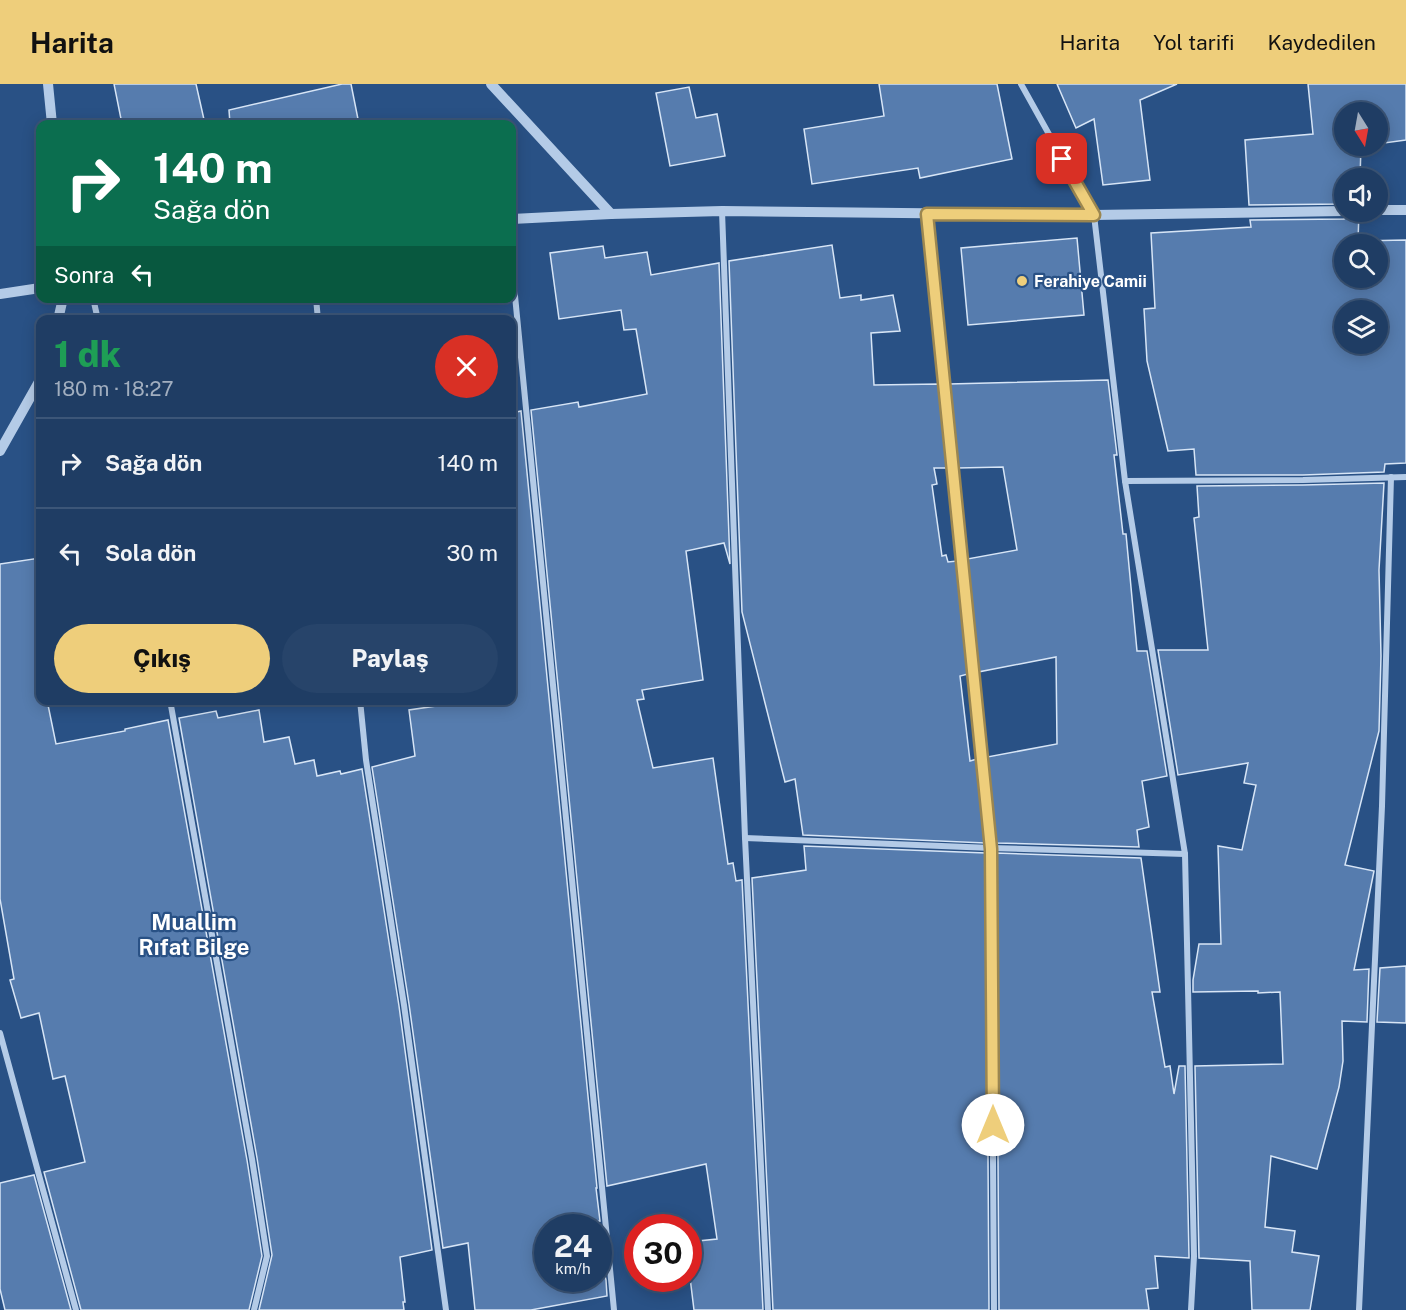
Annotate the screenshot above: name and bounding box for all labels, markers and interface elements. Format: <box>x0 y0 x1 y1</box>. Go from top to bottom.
text: Harita <box>30 26 114 59</box>
text: Harita <box>1060 30 1120 55</box>
text: Yol tarifi <box>1153 30 1234 55</box>
text: Kaydedilen <box>1267 30 1376 55</box>
north arrow <box>1334 102 1388 156</box>
map controls <box>1334 102 1388 354</box>
pin <box>1036 133 1087 184</box>
icon: arrive <box>1045 142 1078 175</box>
text: 140 m <box>153 143 273 192</box>
icon: right <box>54 144 132 222</box>
button: sound <box>1334 168 1388 222</box>
text: Sağa dön <box>153 193 270 225</box>
button: search <box>1334 234 1388 288</box>
icon: left <box>126 258 159 291</box>
text: Sonra <box>54 262 114 288</box>
place label: Ferahiye Camii <box>1034 272 1147 291</box>
marker: Ferahiye Camii <box>1015 274 1029 288</box>
button: layers <box>1334 300 1388 354</box>
text: 1 dk <box>54 333 121 375</box>
button: close <box>435 335 498 398</box>
text: 180 m · 18:27 <box>54 377 173 401</box>
icon: right <box>54 447 87 480</box>
text: Sağa dön <box>105 450 202 476</box>
text: 140 m <box>437 450 498 476</box>
icon: left <box>54 537 87 570</box>
text: Sola dön <box>105 540 196 566</box>
text: 30 m <box>446 540 498 566</box>
button: Çıkış <box>54 624 270 693</box>
button: Paylaş <box>282 624 498 693</box>
district label: Muallim Rıfat Bilge <box>139 909 249 960</box>
position arrow <box>961 1093 1025 1157</box>
speed limit sign: 30 <box>624 1214 702 1292</box>
text: 24 <box>554 1228 592 1264</box>
text: km/h <box>555 1260 591 1277</box>

